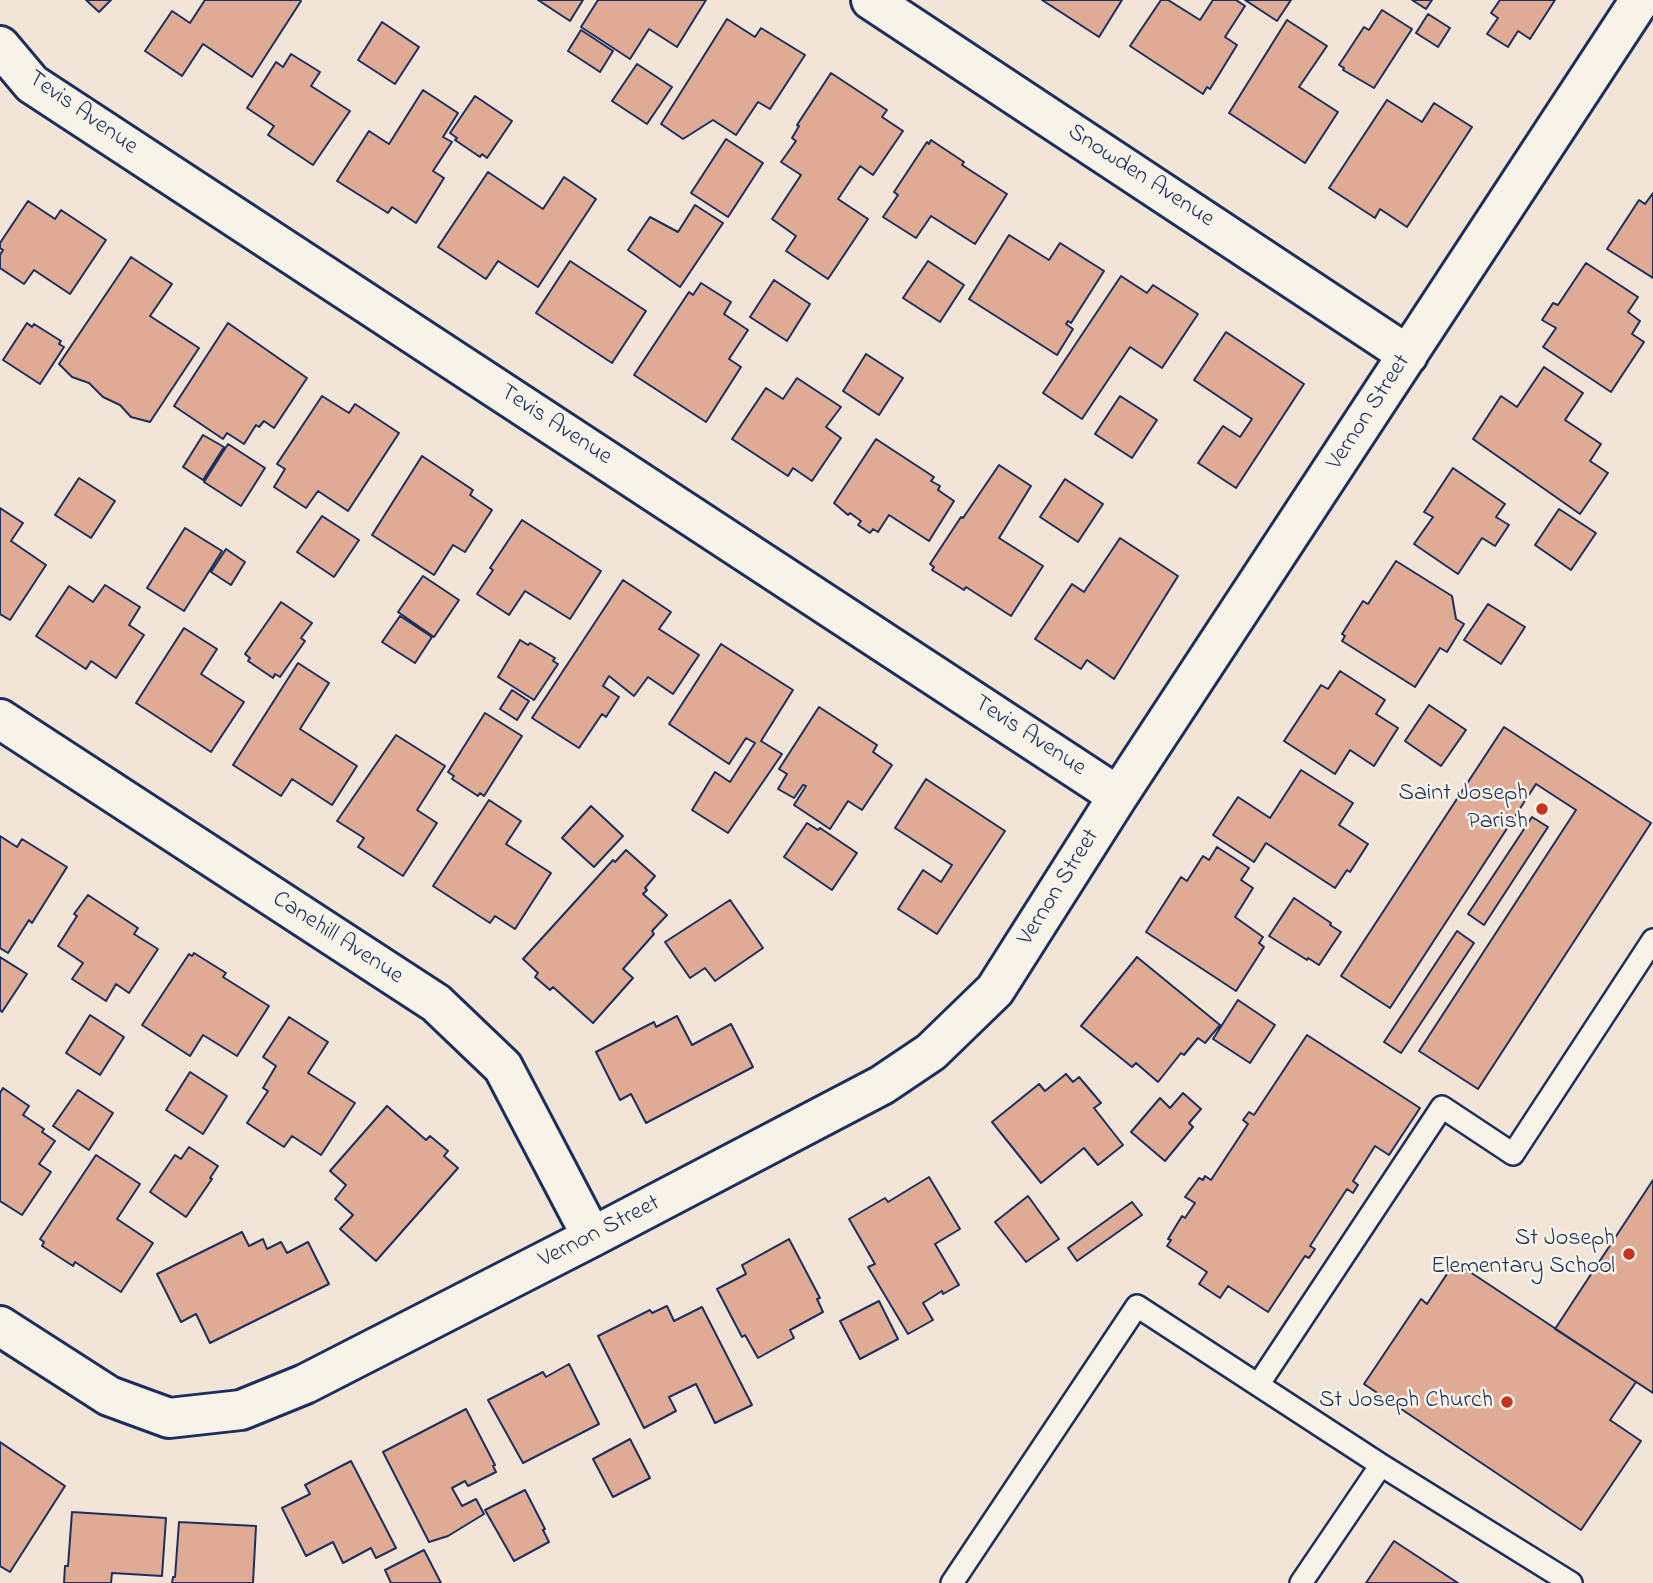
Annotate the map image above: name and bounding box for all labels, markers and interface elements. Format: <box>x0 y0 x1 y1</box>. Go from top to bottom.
street label: Tevis Avenue <box>21 65 143 163</box>
street label: Snowden Avenue <box>1061 119 1219 235</box>
street label: Vernon Street <box>1322 350 1418 476</box>
street label: Tevis Avenue <box>493 379 617 473</box>
street label: Tevis Avenue <box>967 690 1091 784</box>
place label: Saint Joseph Parish <box>1399 781 1528 837</box>
marker: Saint Joseph Parish <box>1534 801 1550 817</box>
street label: Vernon Street <box>1013 824 1107 952</box>
street label: Canehill Avenue <box>266 886 408 992</box>
street label: Vernon Street <box>535 1190 665 1276</box>
place label: St Joseph Elementary School <box>1431 1226 1615 1282</box>
marker: St Joseph Elementary School <box>1621 1246 1637 1262</box>
place label: St Joseph Church <box>1319 1388 1493 1416</box>
marker: St Joseph Church <box>1499 1394 1515 1410</box>

